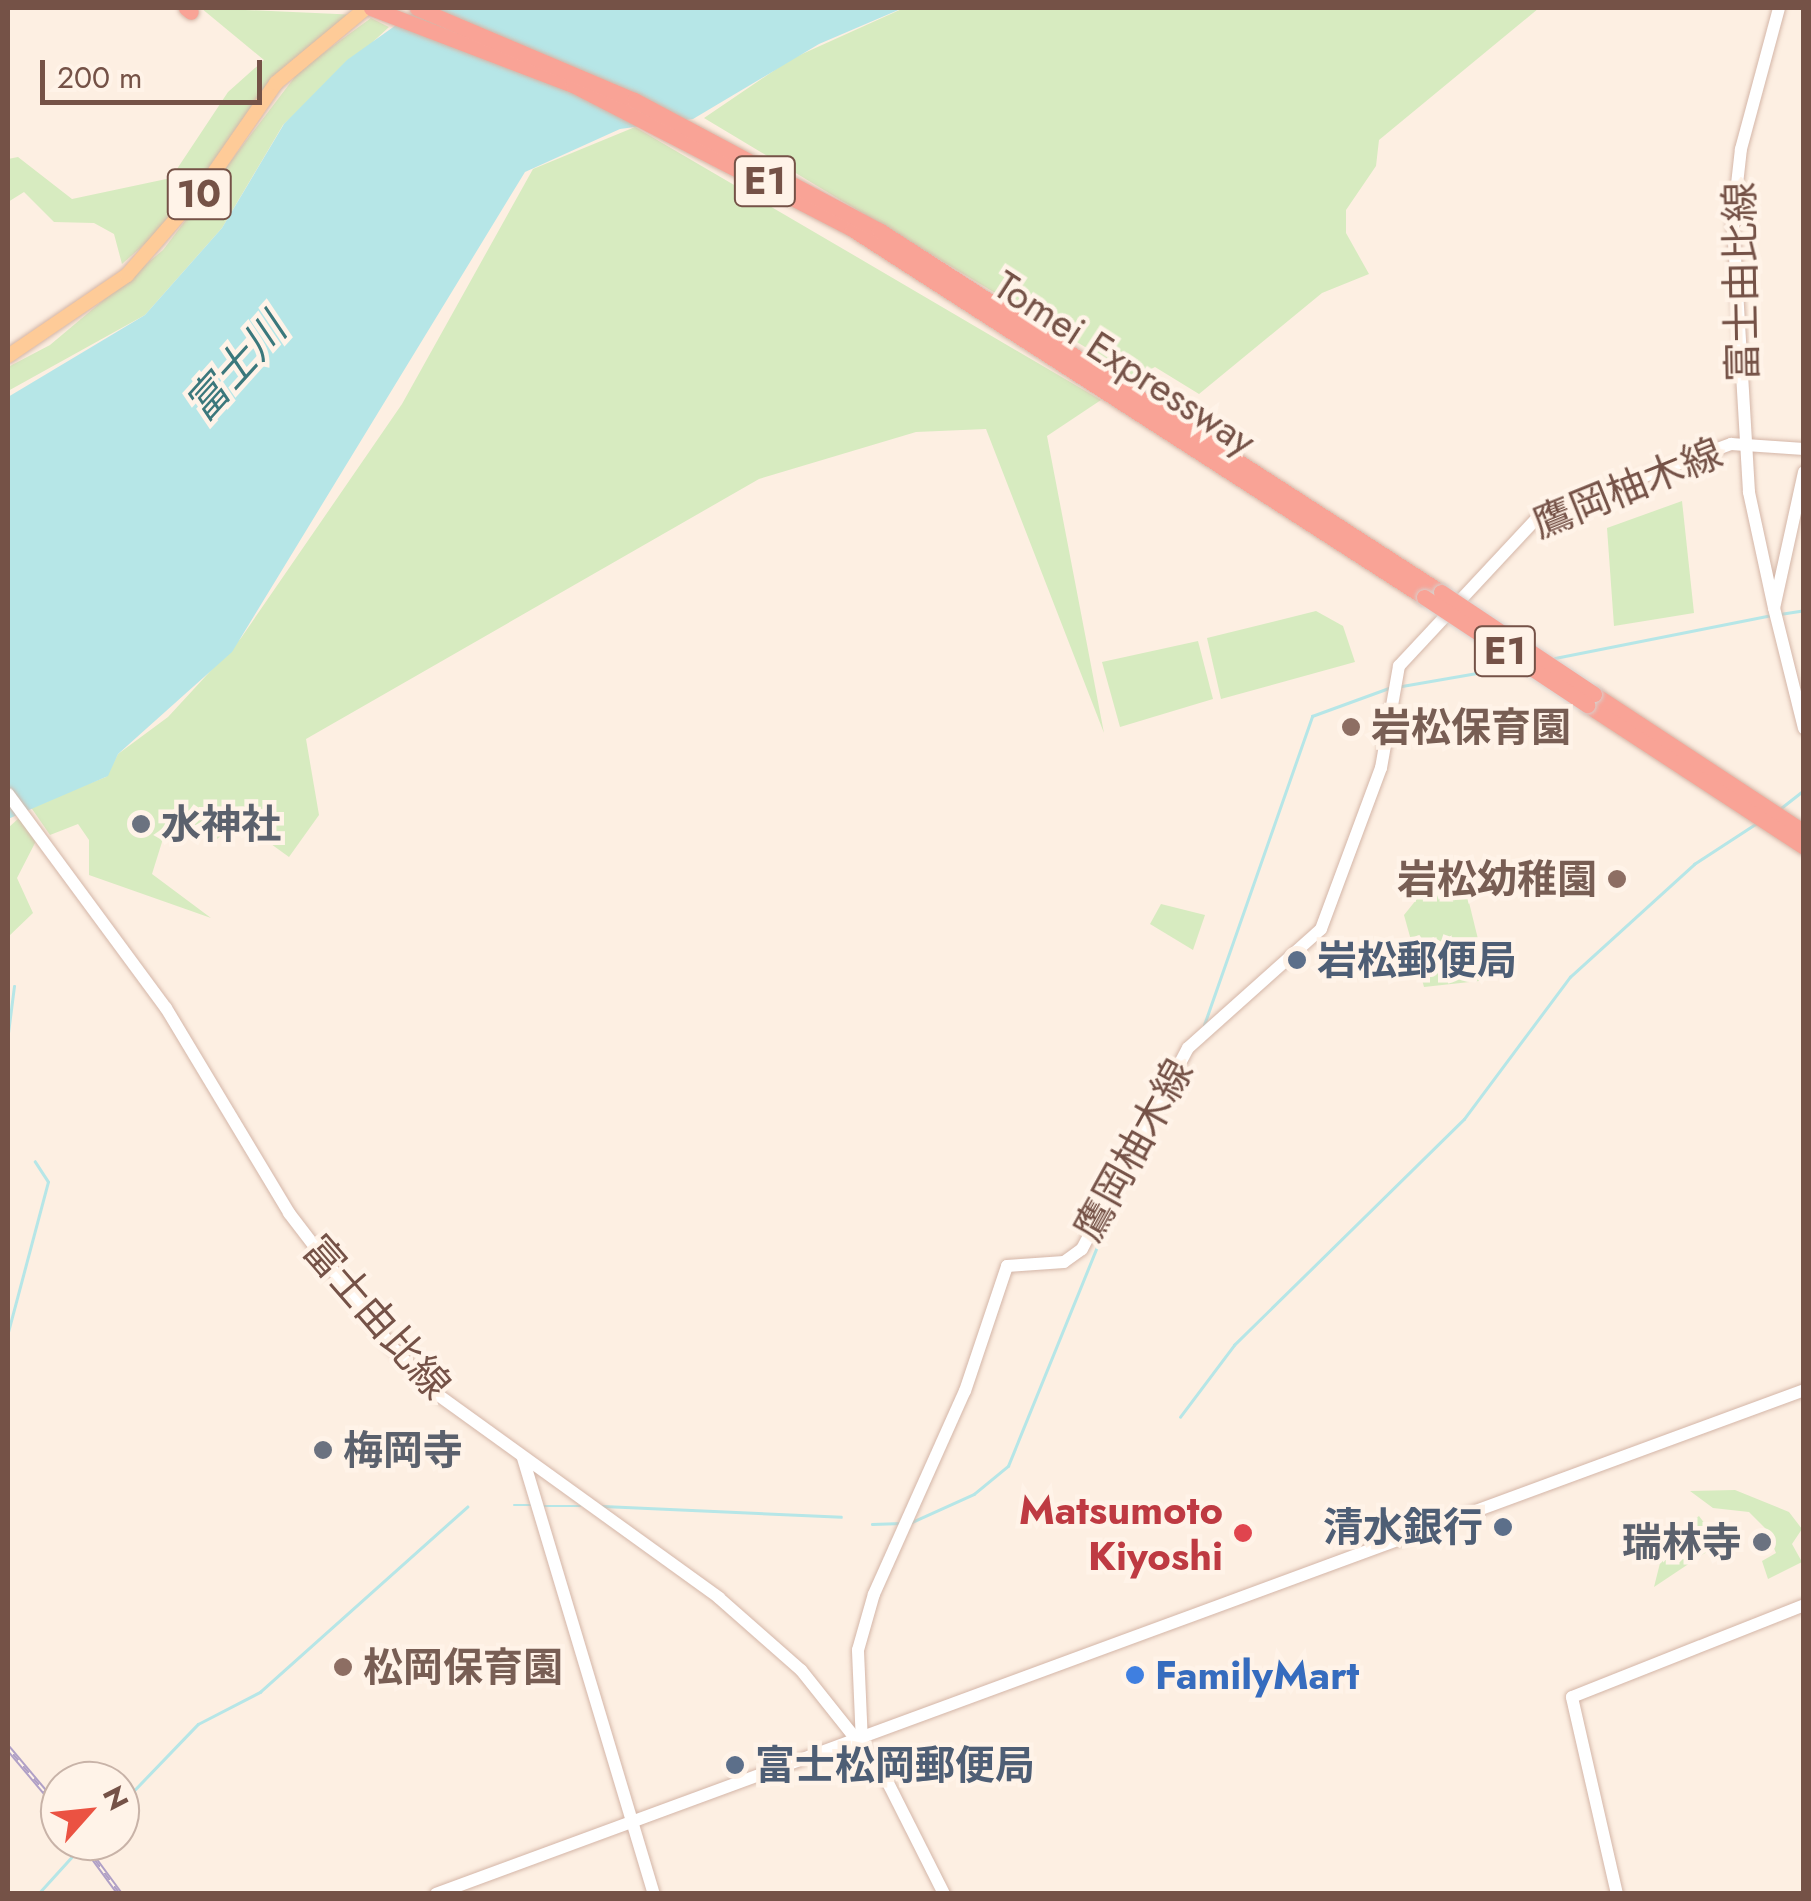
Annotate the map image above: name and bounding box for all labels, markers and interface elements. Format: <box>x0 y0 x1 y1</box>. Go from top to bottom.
scale bar <box>45 40 268 102</box>
text: 200 m <box>57 56 142 99</box>
road number: E1 <box>732 148 798 214</box>
road number: 10 <box>166 161 232 227</box>
street label: 富士由比線 <box>1715 182 1767 382</box>
street label: Tomei Expressway <box>985 261 1265 465</box>
water label: 富士川 <box>175 304 297 432</box>
street label: 鷹岡柚木線 <box>1525 428 1729 548</box>
road number: E1 <box>1472 618 1538 684</box>
place label: 岩松保育園 <box>1371 703 1571 751</box>
marker: 岩松保育園 <box>1340 716 1362 738</box>
place label: 水神社 <box>161 800 281 848</box>
marker: 水神社 <box>130 813 152 835</box>
place label: 岩松幼稚園 <box>1397 855 1597 903</box>
marker: 岩松幼稚園 <box>1606 868 1628 890</box>
place label: 岩松郵便局 <box>1317 936 1517 984</box>
marker: 岩松郵便局 <box>1286 949 1308 971</box>
street label: 鷹岡柚木線 <box>1064 1051 1202 1249</box>
street label: 富士由比線 <box>293 1226 461 1408</box>
place label: 梅岡寺 <box>343 1426 463 1474</box>
marker: 梅岡寺 <box>312 1439 334 1461</box>
place label: Matsumoto Kiyoshi <box>1019 1486 1223 1580</box>
place label: 清水銀行 <box>1323 1503 1483 1551</box>
marker: 清水銀行 <box>1492 1516 1514 1538</box>
place label: 瑞林寺 <box>1622 1518 1742 1566</box>
marker: Matsumoto Kiyoshi <box>1232 1522 1254 1544</box>
marker: 瑞林寺 <box>1751 1531 1773 1553</box>
place label: 松岡保育園 <box>363 1643 563 1691</box>
place label: FamilyMart <box>1155 1651 1359 1699</box>
marker: 松岡保育園 <box>332 1656 354 1678</box>
marker: FamilyMart <box>1124 1664 1146 1686</box>
place label: 富士松岡郵便局 <box>755 1741 1035 1789</box>
marker: 富士松岡郵便局 <box>724 1754 746 1776</box>
north arrow <box>40 1761 140 1861</box>
text: N <box>92 1779 139 1817</box>

